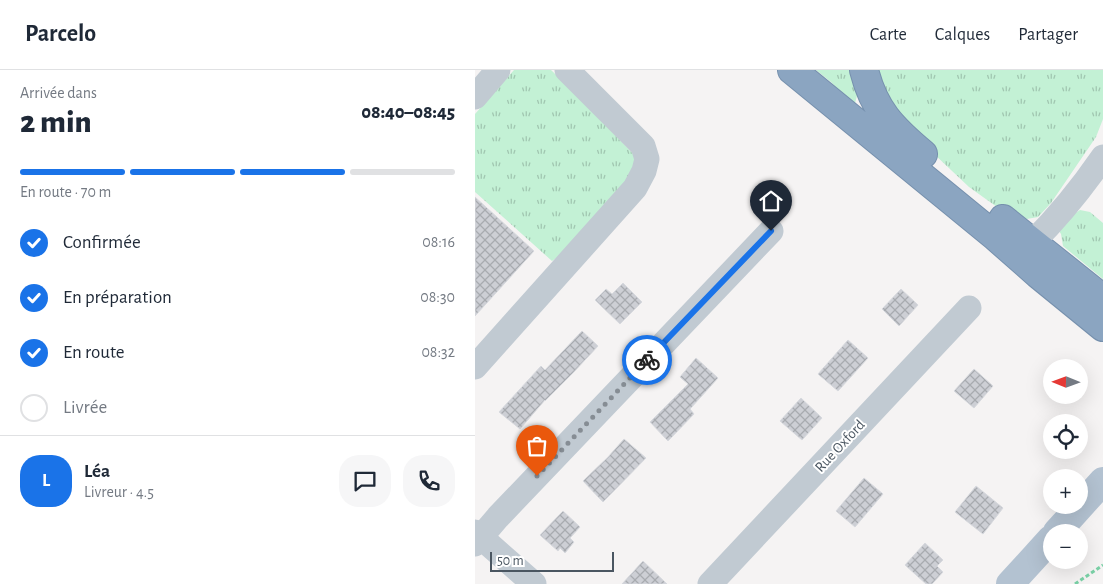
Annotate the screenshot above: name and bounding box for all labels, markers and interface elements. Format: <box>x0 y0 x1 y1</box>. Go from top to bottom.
text: Parcelo <box>25 22 96 46</box>
text: Carte <box>870 26 907 44</box>
text: Calques <box>935 26 990 44</box>
text: Partager <box>1018 26 1078 44</box>
text: Arrivée dans <box>20 85 97 101</box>
text: 08:40–08:45 <box>361 103 455 122</box>
text: 2 min <box>20 106 92 138</box>
pin <box>750 180 792 231</box>
text: En route · 70 m <box>20 184 111 200</box>
icon: home <box>757 187 785 215</box>
icon: check <box>20 229 48 257</box>
text: Confirmée <box>63 233 141 252</box>
text: 08:16 <box>422 234 455 250</box>
icon: check <box>20 284 48 312</box>
text: En préparation <box>63 288 172 307</box>
text: 08:30 <box>420 289 455 305</box>
courier <box>622 335 672 385</box>
icon: check <box>20 339 48 367</box>
text: En route <box>63 343 125 362</box>
text: 08:32 <box>421 344 455 360</box>
icon: bike <box>633 346 661 374</box>
north arrow <box>1043 359 1087 404</box>
map controls <box>1043 359 1088 569</box>
text: Livrée <box>63 398 107 417</box>
button: locate <box>1043 414 1088 459</box>
street label: Rue Oxford <box>812 417 868 475</box>
pin <box>516 425 558 476</box>
icon: bag <box>523 432 551 460</box>
button: chat <box>339 455 391 507</box>
button: phone <box>403 455 455 507</box>
text: Léa <box>84 462 110 481</box>
button: + <box>1043 469 1088 514</box>
text: L <box>42 471 50 490</box>
text: Livreur · 4.5 <box>84 484 154 500</box>
button: − <box>1043 524 1088 569</box>
scale bar <box>490 549 614 572</box>
text: 50 m <box>497 554 524 568</box>

